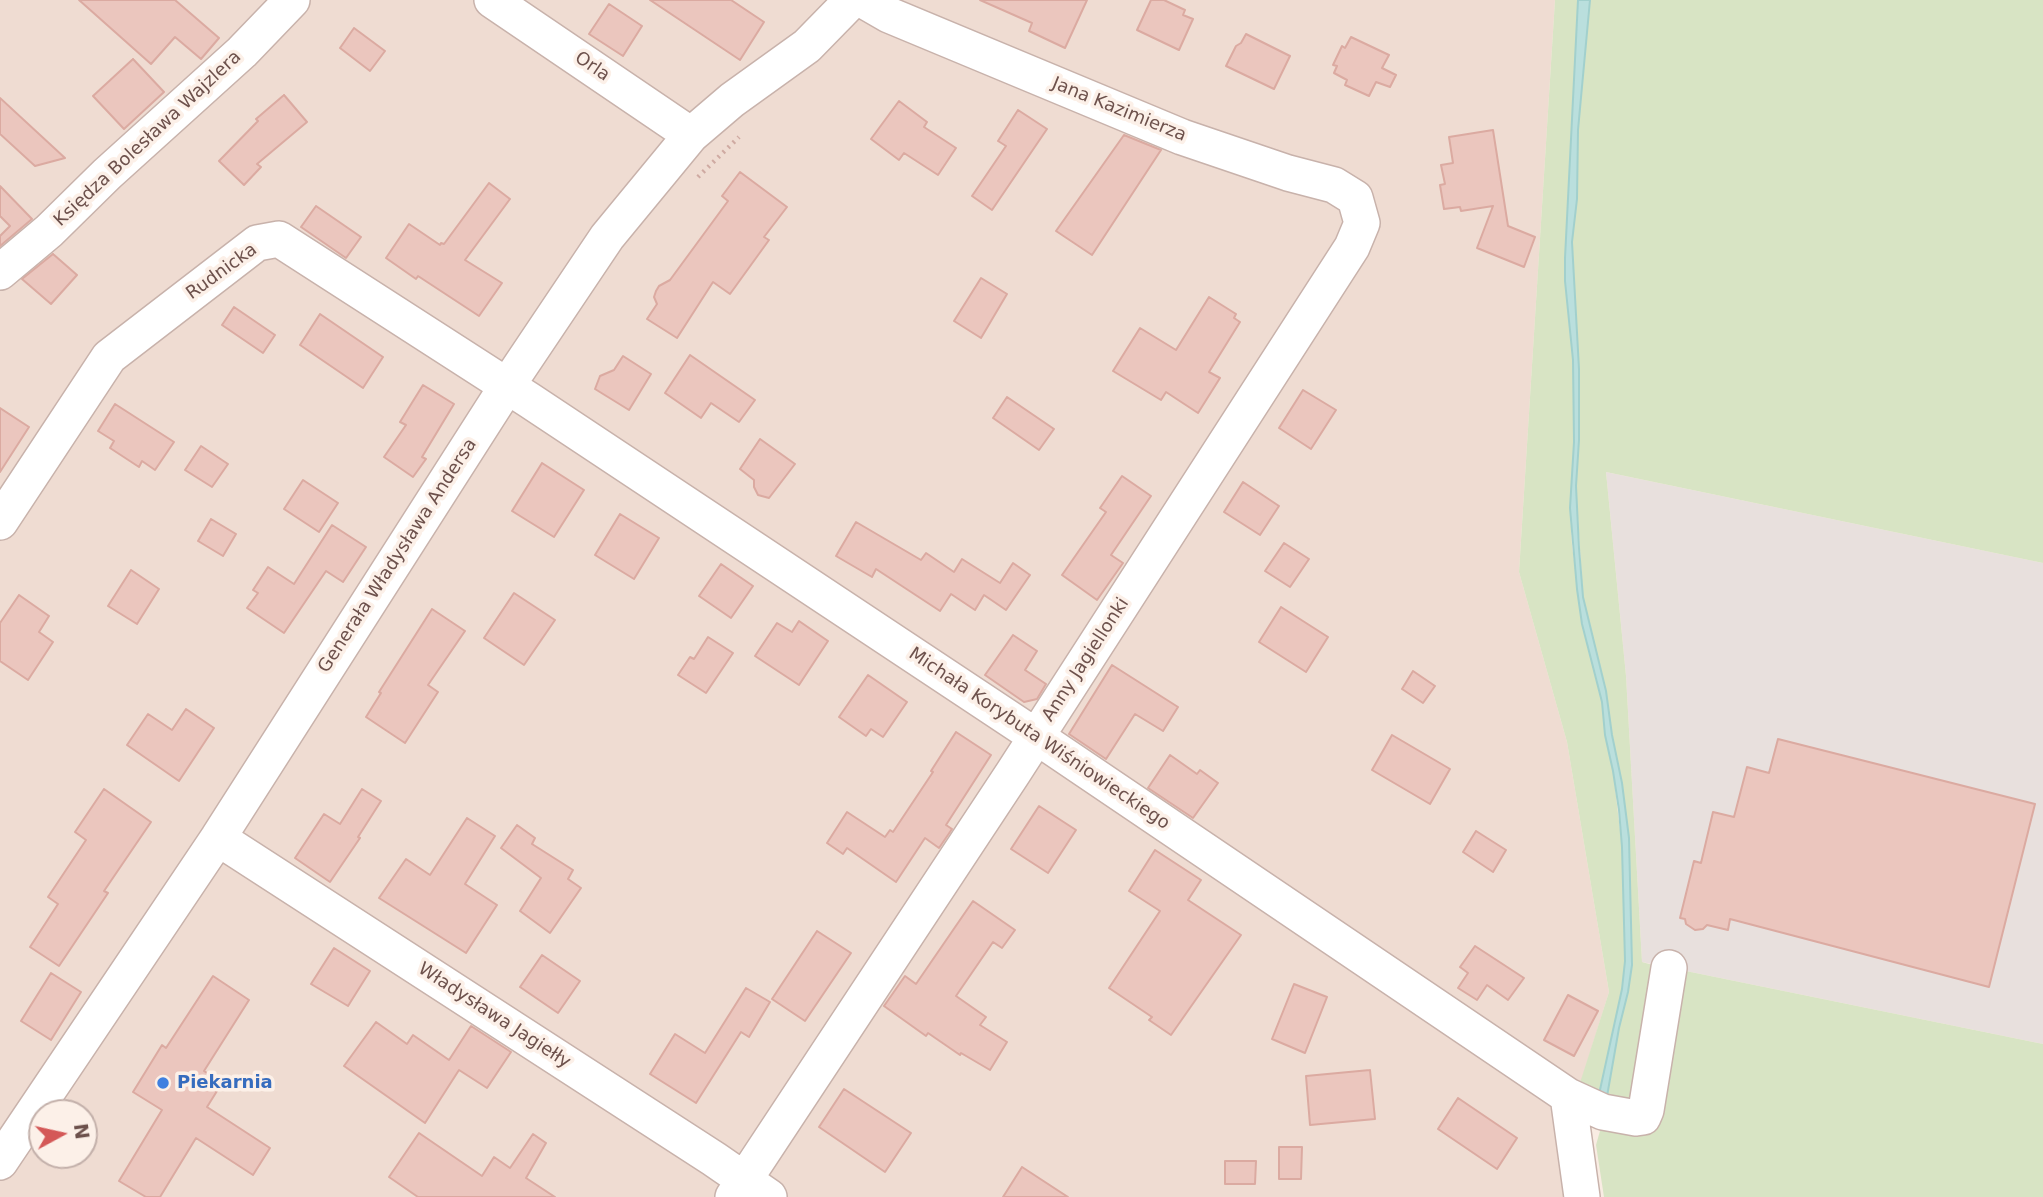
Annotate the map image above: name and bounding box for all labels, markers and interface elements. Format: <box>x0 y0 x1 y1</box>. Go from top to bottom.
street label: Księdza Bolesława Wajzlera <box>50 47 246 231</box>
street label: Orla <box>570 48 614 86</box>
street label: Jana Kazimierza <box>1049 73 1189 147</box>
street label: Rudnicka <box>182 239 262 305</box>
street label: Generała Władysława Andersa <box>314 435 482 677</box>
street label: Anny Jagiellonki <box>1038 594 1134 726</box>
street label: Michała Korybuta Wiśniowieckiego <box>904 643 1174 835</box>
street label: Władysława Jagiełły <box>414 959 574 1073</box>
place label: Piekarnia <box>177 1072 273 1094</box>
marker: Piekarnia <box>155 1075 171 1091</box>
north arrow <box>28 1099 98 1169</box>
text: N <box>70 1122 94 1141</box>

